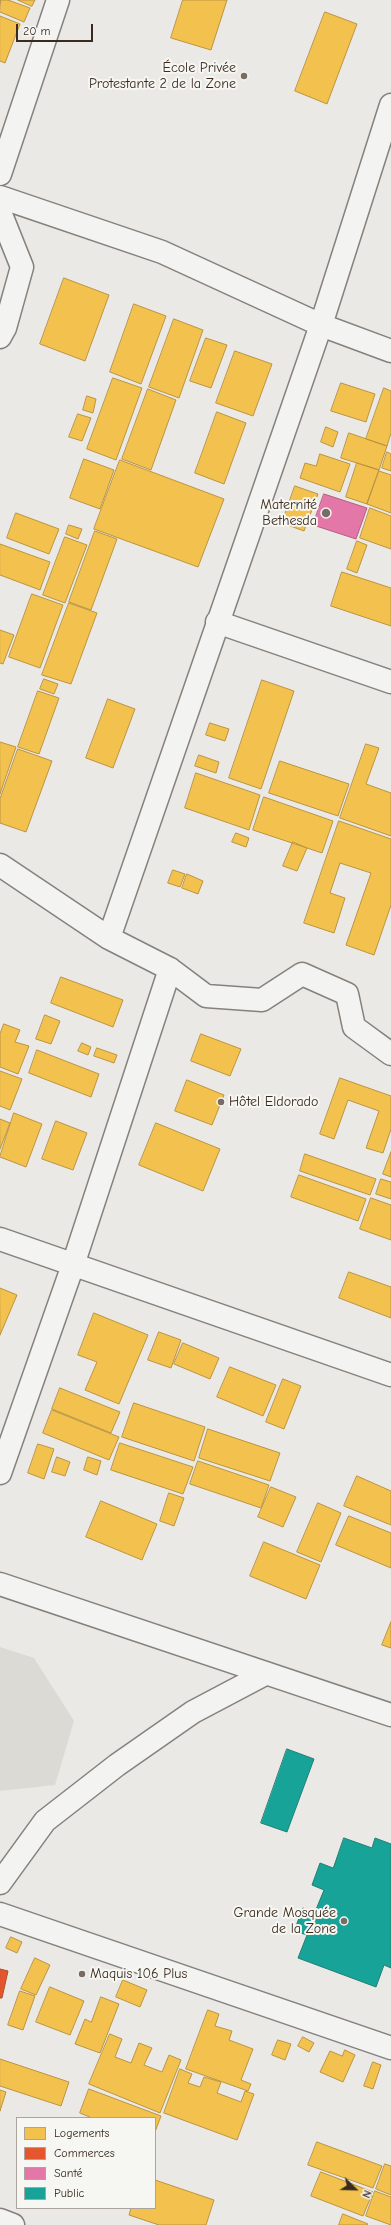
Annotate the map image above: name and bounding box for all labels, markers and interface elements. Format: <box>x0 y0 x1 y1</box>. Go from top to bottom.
scale bar <box>18 16 95 42</box>
text: 20 m <box>23 24 51 38</box>
place label: École Privée Protestante 2 de la Zone <box>89 60 236 92</box>
marker: École Privée Protestante 2 de la Zone <box>239 71 249 81</box>
place label: Maternité Bethesda <box>260 497 317 530</box>
marker: Maternité Bethesda <box>320 507 332 519</box>
place label: Hôtel Eldorado <box>229 1094 318 1110</box>
marker: Hôtel Eldorado <box>216 1097 226 1107</box>
place label: Grande Mosquée de la Zone <box>233 1905 336 1938</box>
marker: Grande Mosquée de la Zone <box>339 1916 349 1926</box>
place label: Maquis 106 Plus <box>90 1966 187 1982</box>
marker: Maquis 106 Plus <box>77 1969 87 1979</box>
legend <box>16 2117 156 2209</box>
text: Logements <box>54 2126 110 2140</box>
text: Commerces <box>54 2146 115 2160</box>
text: Santé <box>54 2166 83 2180</box>
north arrow <box>335 2169 375 2209</box>
text: Public <box>54 2186 84 2200</box>
text: N <box>359 2188 374 2200</box>

